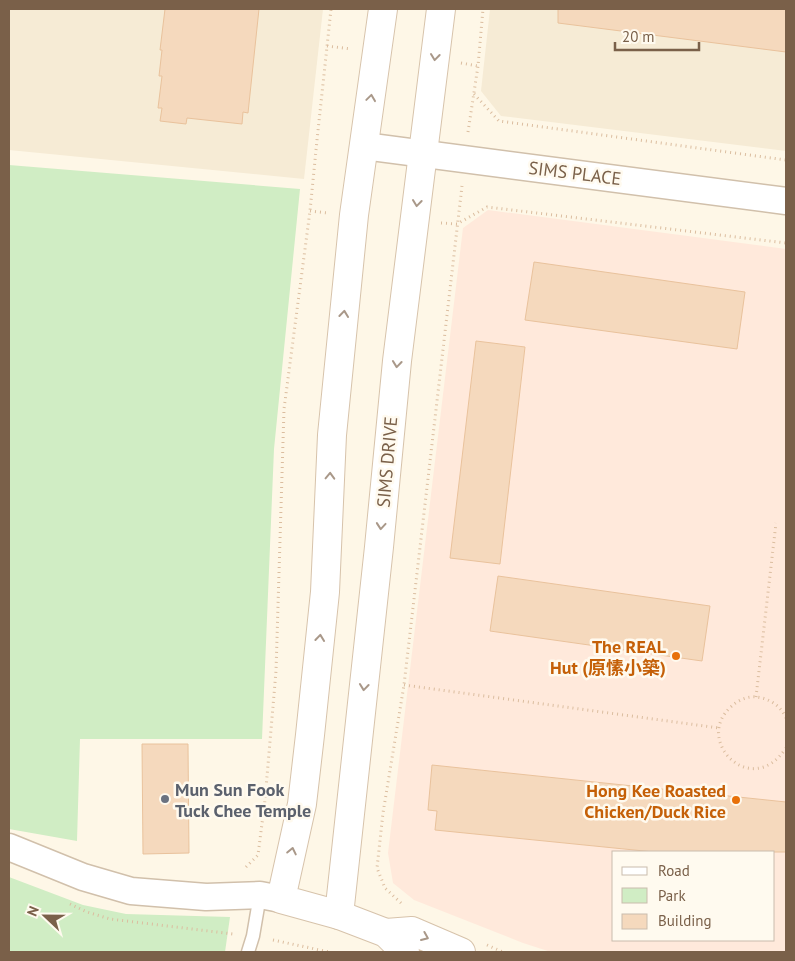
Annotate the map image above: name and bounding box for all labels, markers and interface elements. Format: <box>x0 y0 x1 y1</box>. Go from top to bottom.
scale bar <box>615 20 699 52</box>
text: 20 m <box>622 27 655 46</box>
one-way arrow <box>430 53 441 61</box>
one-way arrow <box>366 94 376 102</box>
street label: SIMS PLACE <box>527 156 623 190</box>
one-way arrow <box>412 199 423 207</box>
one-way arrow <box>338 310 349 318</box>
one-way arrow <box>392 360 403 368</box>
street label: SIMS DRIVE <box>372 416 402 508</box>
one-way arrow <box>324 472 335 480</box>
one-way arrow <box>376 522 387 530</box>
one-way arrow <box>314 634 325 642</box>
place label: The REAL Hut (原愫小築) <box>550 635 667 679</box>
marker: The REAL Hut (原愫小築) <box>670 650 682 662</box>
one-way arrow <box>359 684 370 692</box>
place label: Mun Sun Fook Tuck Chee Temple <box>175 778 311 822</box>
place label: Hong Kee Roasted Chicken/Duck Rice <box>584 779 726 823</box>
marker: Mun Sun Fook Tuck Chee Temple <box>159 793 171 805</box>
marker: Hong Kee Roasted Chicken/Duck Rice <box>730 794 742 806</box>
one-way arrow <box>286 847 297 856</box>
legend <box>612 851 775 941</box>
text: Road <box>658 861 690 880</box>
text: Park <box>658 886 686 905</box>
north arrow <box>20 891 70 941</box>
text: N <box>23 903 43 919</box>
text: Building <box>658 911 712 930</box>
one-way arrow <box>420 931 428 941</box>

